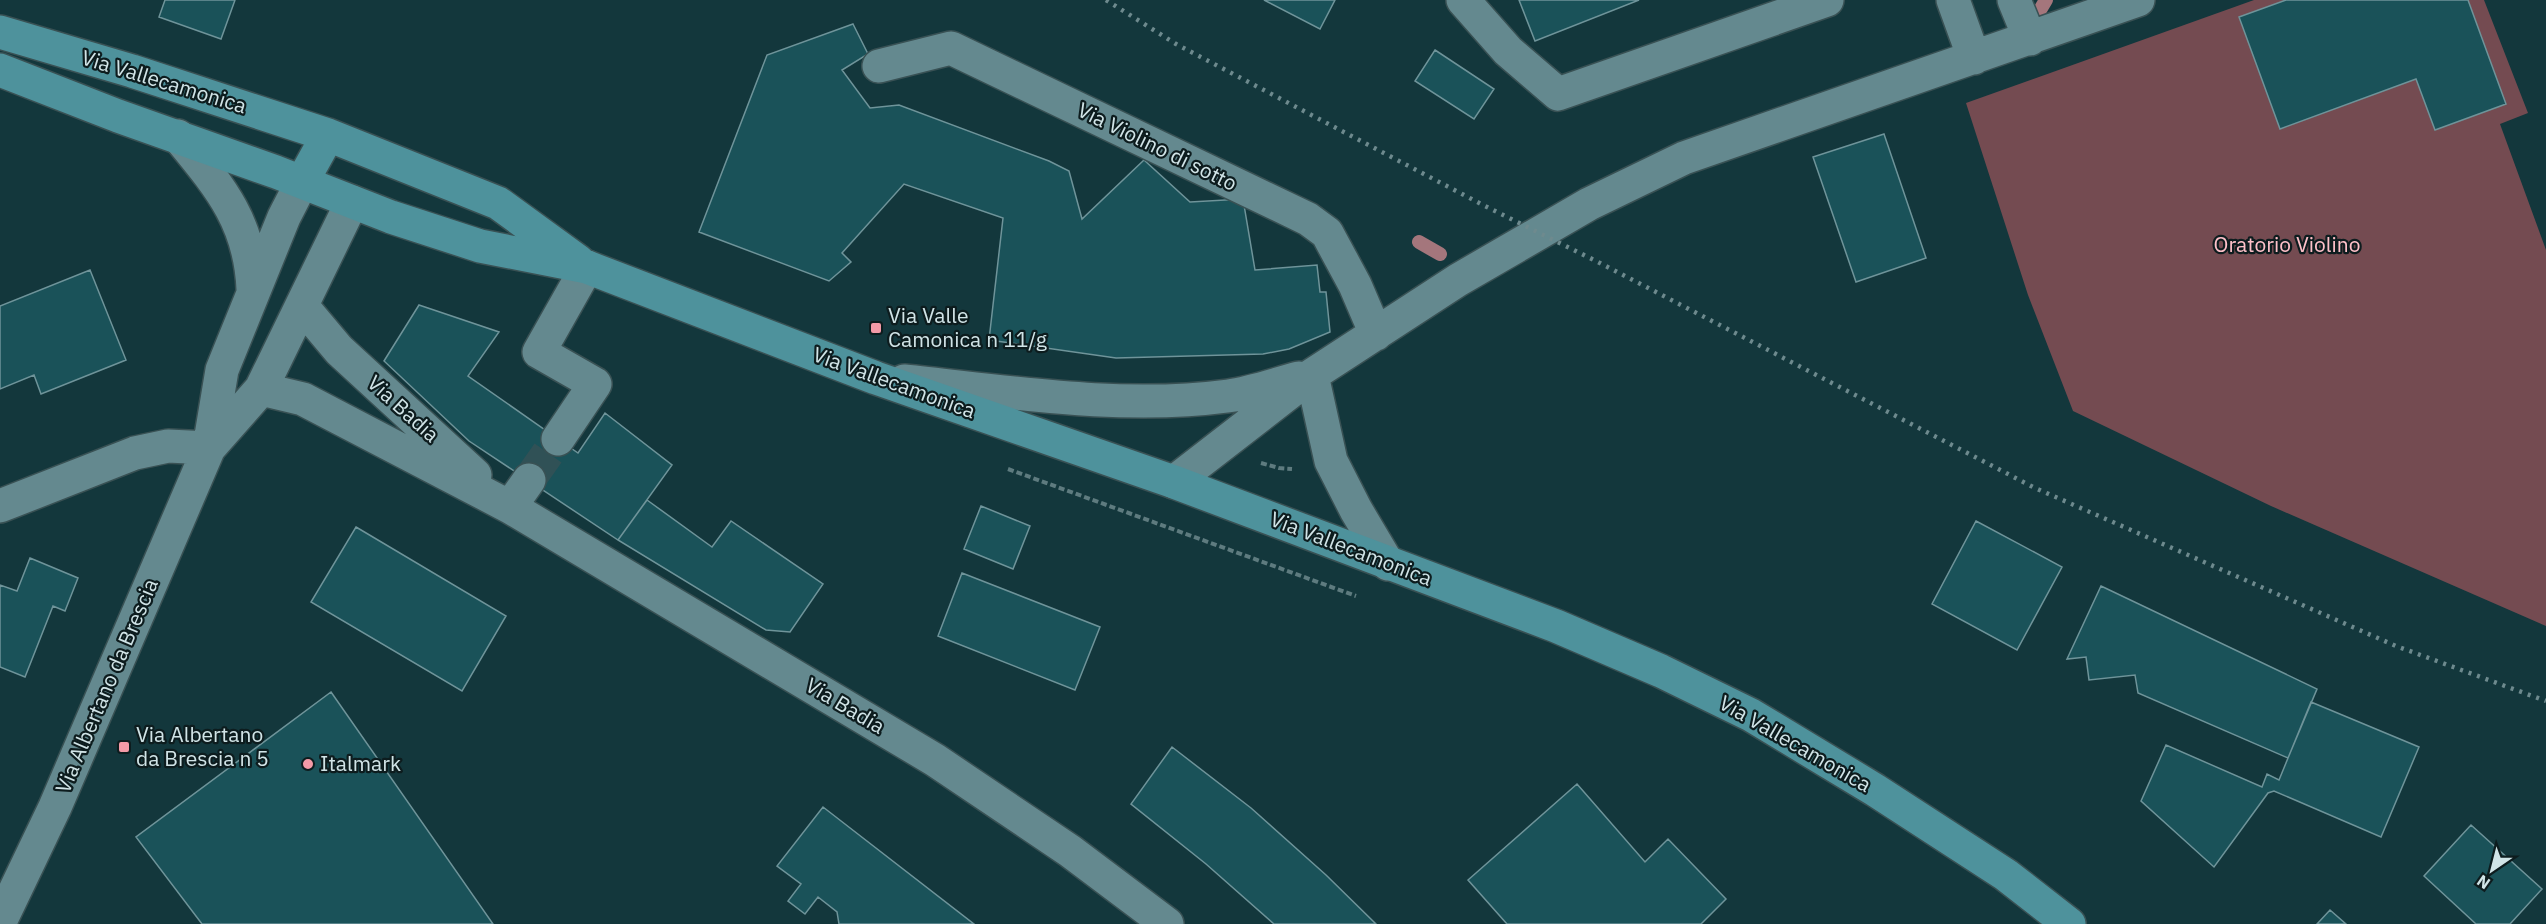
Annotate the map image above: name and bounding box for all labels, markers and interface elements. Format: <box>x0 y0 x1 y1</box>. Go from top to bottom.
street label: Via Vallecamonica <box>78 43 250 119</box>
street label: Via Violino di sotto <box>1073 95 1242 197</box>
park label: Oratorio Violino <box>2214 230 2360 258</box>
place label: Via Valle Camonica n 11/g <box>888 301 1047 353</box>
marker: Via Valle Camonica n 11/g <box>869 321 883 335</box>
street label: Via Vallecamonica <box>809 340 980 425</box>
street label: Via Badia <box>362 368 446 448</box>
street label: Via Vallecamonica <box>1266 504 1436 592</box>
street label: Via Albertano da Brescia <box>48 574 164 797</box>
street label: Via Badia <box>801 671 890 740</box>
street label: Via Vallecamonica <box>1714 688 1877 798</box>
place label: Via Albertano da Brescia n 5 <box>136 720 269 772</box>
marker: Via Albertano da Brescia n 5 <box>117 740 131 754</box>
place label: Italmark <box>320 749 401 777</box>
marker: Italmark <box>301 757 315 771</box>
north arrow <box>2462 840 2522 900</box>
text: N <box>2473 871 2494 894</box>

